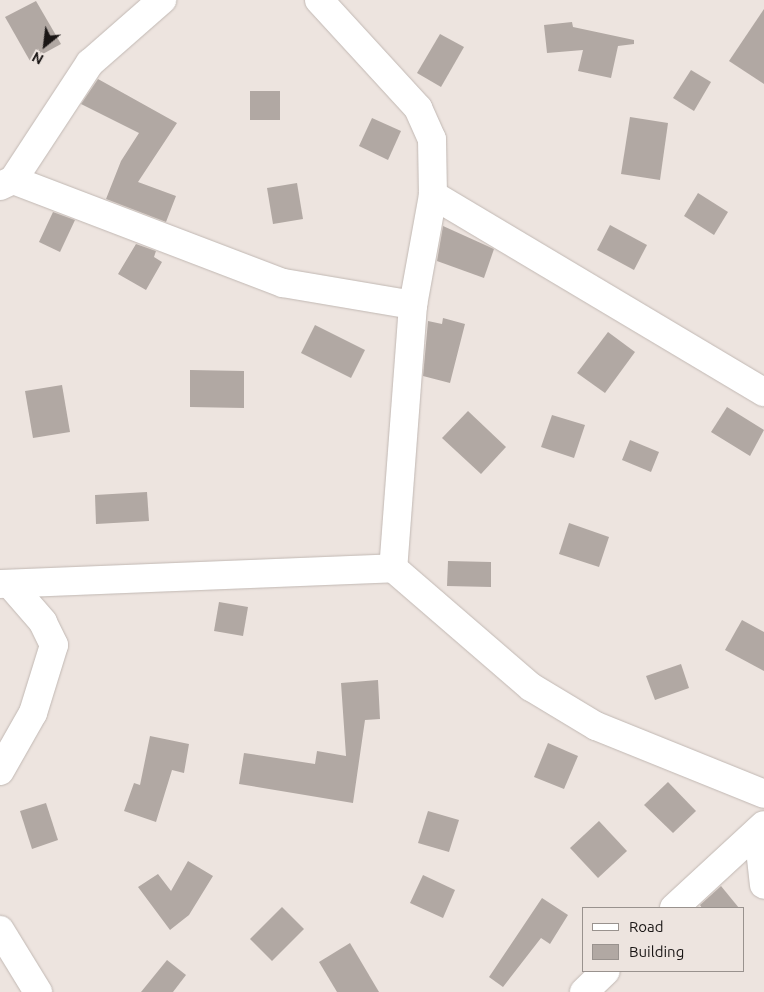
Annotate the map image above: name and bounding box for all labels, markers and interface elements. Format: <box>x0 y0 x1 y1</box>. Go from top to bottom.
north arrow <box>20 20 70 70</box>
text: N <box>29 49 46 68</box>
legend <box>582 907 744 972</box>
text: Road <box>629 918 664 935</box>
text: Building <box>629 943 684 960</box>

